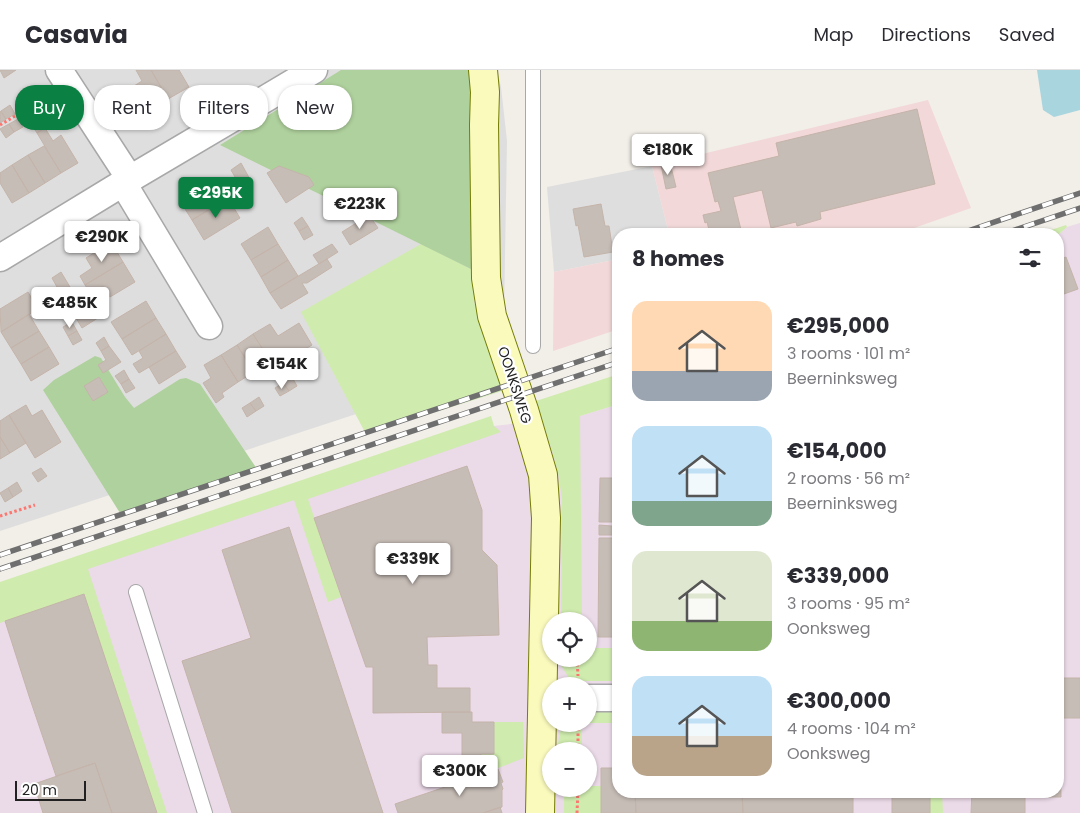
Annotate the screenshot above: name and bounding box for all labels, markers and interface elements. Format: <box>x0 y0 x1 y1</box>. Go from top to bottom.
text: Casavia <box>25 18 128 51</box>
text: Map <box>814 22 853 47</box>
text: Directions <box>881 22 971 47</box>
text: Saved <box>999 22 1055 47</box>
chip: Buy <box>15 85 84 130</box>
chip: Rent <box>94 85 170 130</box>
chip: Filters <box>180 85 268 130</box>
chip: New <box>278 85 352 130</box>
pin: €180K <box>633 134 703 176</box>
text: €180K <box>643 138 693 161</box>
pin: €295K <box>181 176 251 219</box>
text: €295K <box>189 181 243 204</box>
pin: €223K <box>325 188 395 230</box>
text: €223K <box>334 192 386 215</box>
pin: €290K <box>67 220 137 263</box>
text: €290K <box>75 225 129 248</box>
text: 8 homes <box>632 244 724 273</box>
icon: filters <box>1016 244 1044 272</box>
pin: €485K <box>35 286 105 329</box>
text: €485K <box>42 291 98 314</box>
text: €295,000 <box>787 311 889 340</box>
icon: home <box>672 321 732 381</box>
text: 3 rooms · 101 m² <box>787 342 910 365</box>
street label: OONKSWEG <box>493 344 537 426</box>
pin: €154K <box>247 348 317 390</box>
text: €154K <box>256 352 308 375</box>
text: Beerninksweg <box>787 367 897 390</box>
text: €154,000 <box>787 436 887 465</box>
icon: home <box>672 446 732 506</box>
text: 2 rooms · 56 m² <box>787 467 910 490</box>
text: Beerninksweg <box>787 492 897 515</box>
pin: €339K <box>378 542 448 585</box>
text: €339K <box>386 547 440 570</box>
text: €339,000 <box>787 561 889 590</box>
icon: home <box>672 571 732 631</box>
text: 3 rooms · 95 m² <box>787 592 910 615</box>
map controls <box>542 612 597 797</box>
button: locate <box>542 612 597 667</box>
text: Oonksweg <box>787 617 871 640</box>
button: + <box>542 677 597 732</box>
text: €300,000 <box>787 686 891 715</box>
icon: home <box>672 696 732 756</box>
text: 4 rooms · 104 m² <box>787 717 916 740</box>
button: − <box>542 742 597 797</box>
text: Oonksweg <box>787 742 871 765</box>
pin: €300K <box>425 754 495 797</box>
text: €300K <box>433 759 487 782</box>
scale bar <box>15 778 86 801</box>
text: 20 m <box>22 780 57 800</box>

